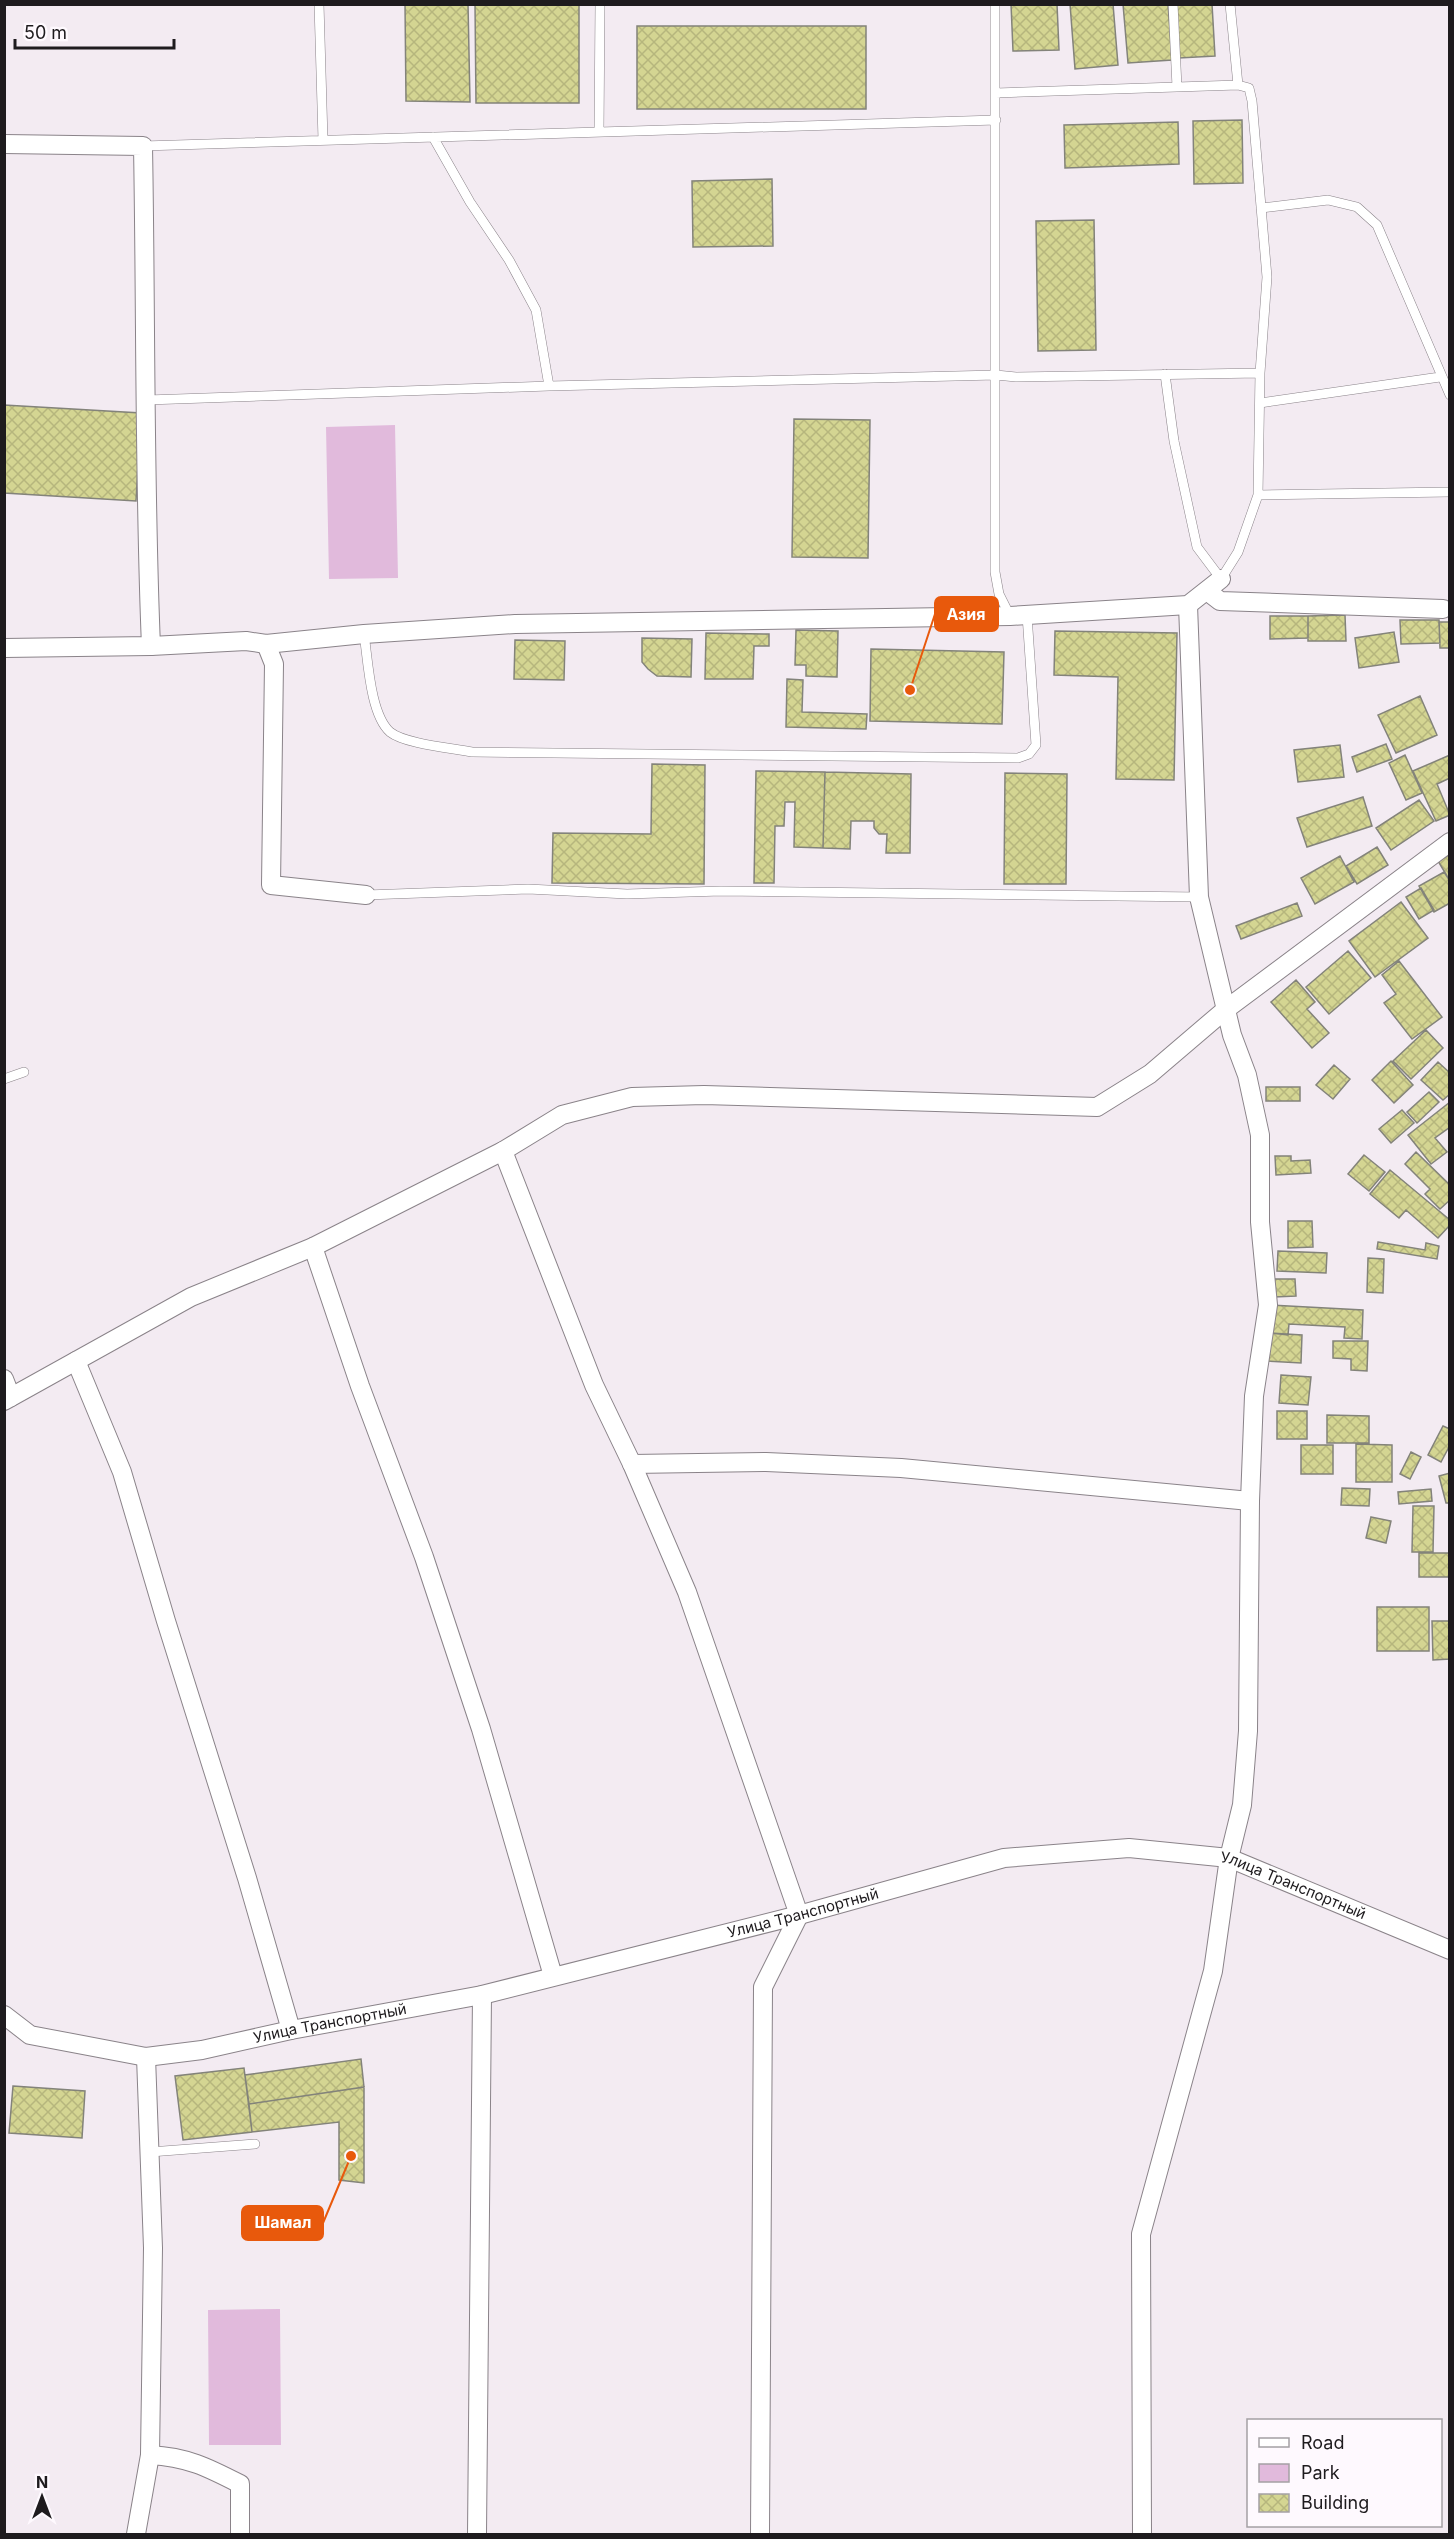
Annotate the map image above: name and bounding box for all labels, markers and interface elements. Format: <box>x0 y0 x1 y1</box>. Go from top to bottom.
scale bar <box>15 12 174 50</box>
text: 50 m <box>24 22 67 43</box>
callout: Азия <box>935 597 998 631</box>
text: Азия <box>946 604 986 624</box>
street label: Улица Транспортный <box>1220 1847 1369 1923</box>
street label: Улица Транспортный <box>725 1883 881 1942</box>
street label: Улица Транспортный <box>251 1999 408 2047</box>
callout: Шамал <box>242 2206 323 2240</box>
text: Шамал <box>254 2212 312 2232</box>
legend <box>1247 2419 1442 2527</box>
text: Road <box>1301 2432 1344 2453</box>
text: Park <box>1301 2462 1340 2483</box>
north arrow <box>12 2467 72 2527</box>
text: N <box>36 2472 48 2492</box>
text: Building <box>1301 2492 1369 2513</box>

